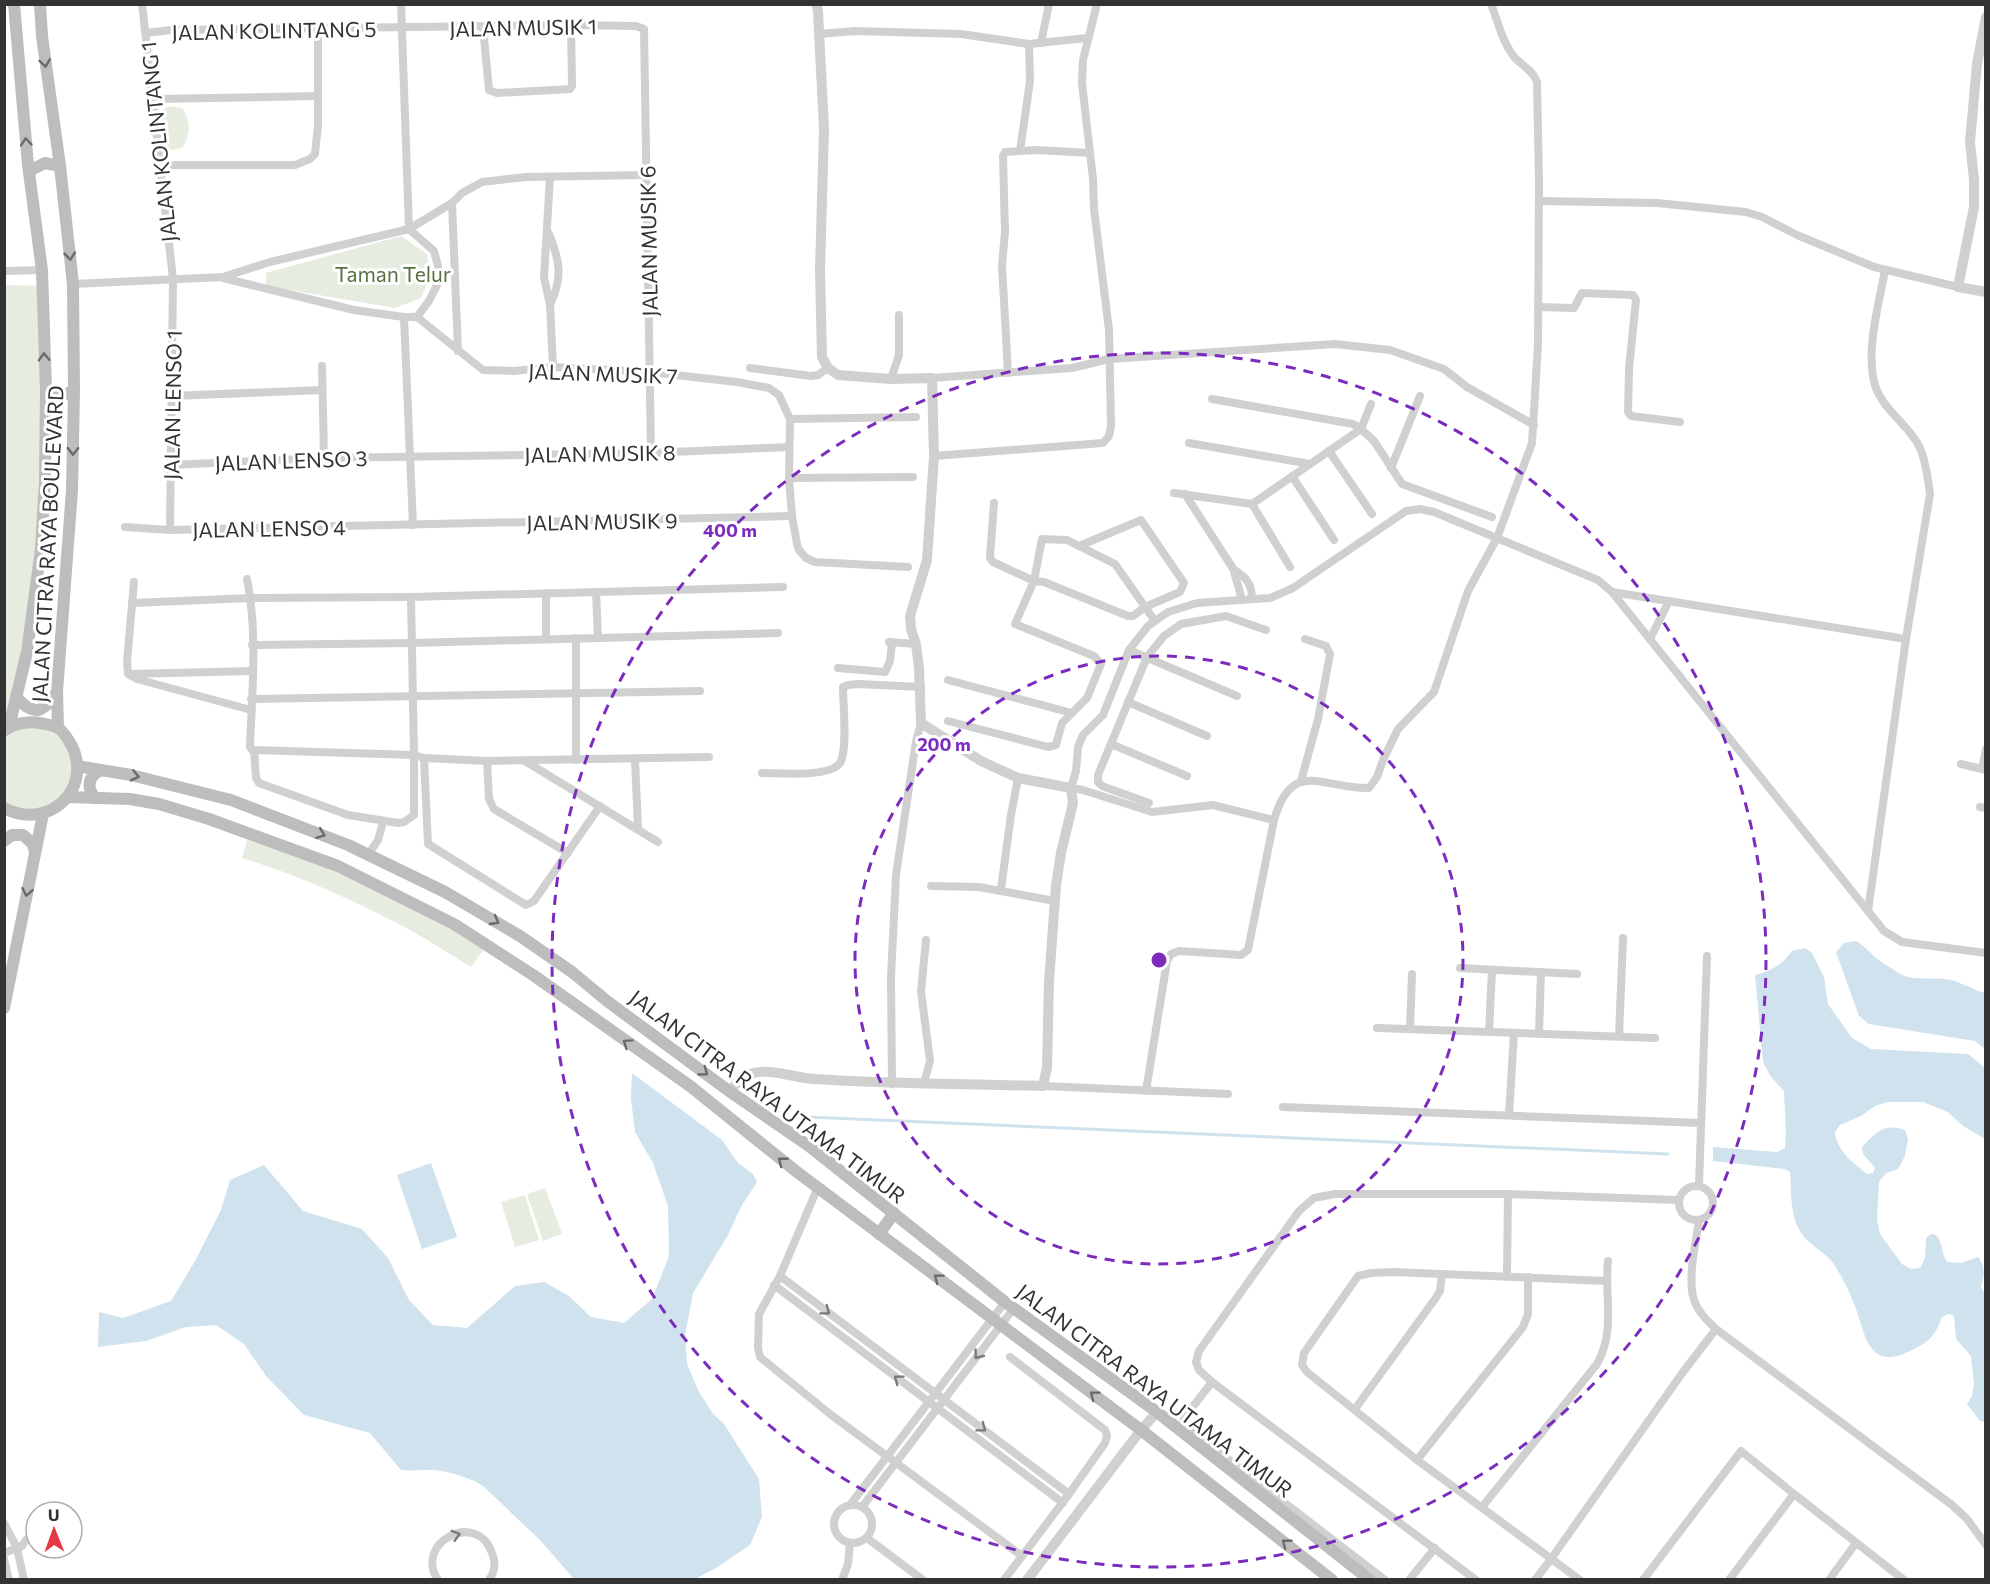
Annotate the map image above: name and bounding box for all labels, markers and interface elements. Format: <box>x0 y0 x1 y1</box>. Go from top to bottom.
street label: JALAN MUSIK 1 <box>449 13 597 41</box>
street label: JALAN KOLINTANG 5 <box>171 16 377 44</box>
street label: JALAN KOLINTANG 1 <box>135 40 181 244</box>
one-way arrow <box>39 58 51 67</box>
one-way arrow <box>20 137 33 146</box>
street label: JALAN MUSIK 6 <box>634 165 662 317</box>
one-way arrow <box>63 252 76 261</box>
park label: Taman Telur <box>335 261 451 286</box>
street label: JALAN LENSO 1 <box>158 330 186 480</box>
one-way arrow <box>38 352 51 361</box>
street label: JALAN MUSIK 7 <box>528 358 678 388</box>
street label: JALAN CITRA RAYA BOULEVARD <box>26 385 68 703</box>
street label: JALAN MUSIK 8 <box>524 439 676 467</box>
street label: JALAN LENSO 3 <box>214 445 368 475</box>
one-way arrow <box>67 446 79 455</box>
street label: JALAN MUSIK 9 <box>526 507 678 535</box>
street label: JALAN LENSO 4 <box>192 514 346 542</box>
text: 400 m <box>703 519 757 541</box>
text: 200 m <box>917 733 971 755</box>
one-way arrow <box>130 769 140 782</box>
one-way arrow <box>315 827 325 840</box>
one-way arrow <box>21 887 34 897</box>
one-way arrow <box>489 914 499 925</box>
centre of rings <box>1149 950 1169 970</box>
street label: JALAN CITRA RAYA UTAMA TIMUR <box>625 984 911 1208</box>
one-way arrow <box>623 1039 634 1050</box>
one-way arrow <box>697 1065 708 1076</box>
one-way arrow <box>778 1157 789 1168</box>
one-way arrow <box>934 1275 945 1286</box>
street label: JALAN CITRA RAYA UTAMA TIMUR <box>1012 1278 1298 1502</box>
one-way arrow <box>820 1303 831 1314</box>
one-way arrow <box>975 1348 986 1359</box>
one-way arrow <box>894 1375 905 1386</box>
one-way arrow <box>1090 1392 1101 1403</box>
one-way arrow <box>975 1421 986 1432</box>
north arrow <box>24 1500 84 1560</box>
text: U <box>48 1505 60 1524</box>
one-way arrow <box>450 1530 461 1542</box>
one-way arrow <box>1282 1540 1293 1551</box>

